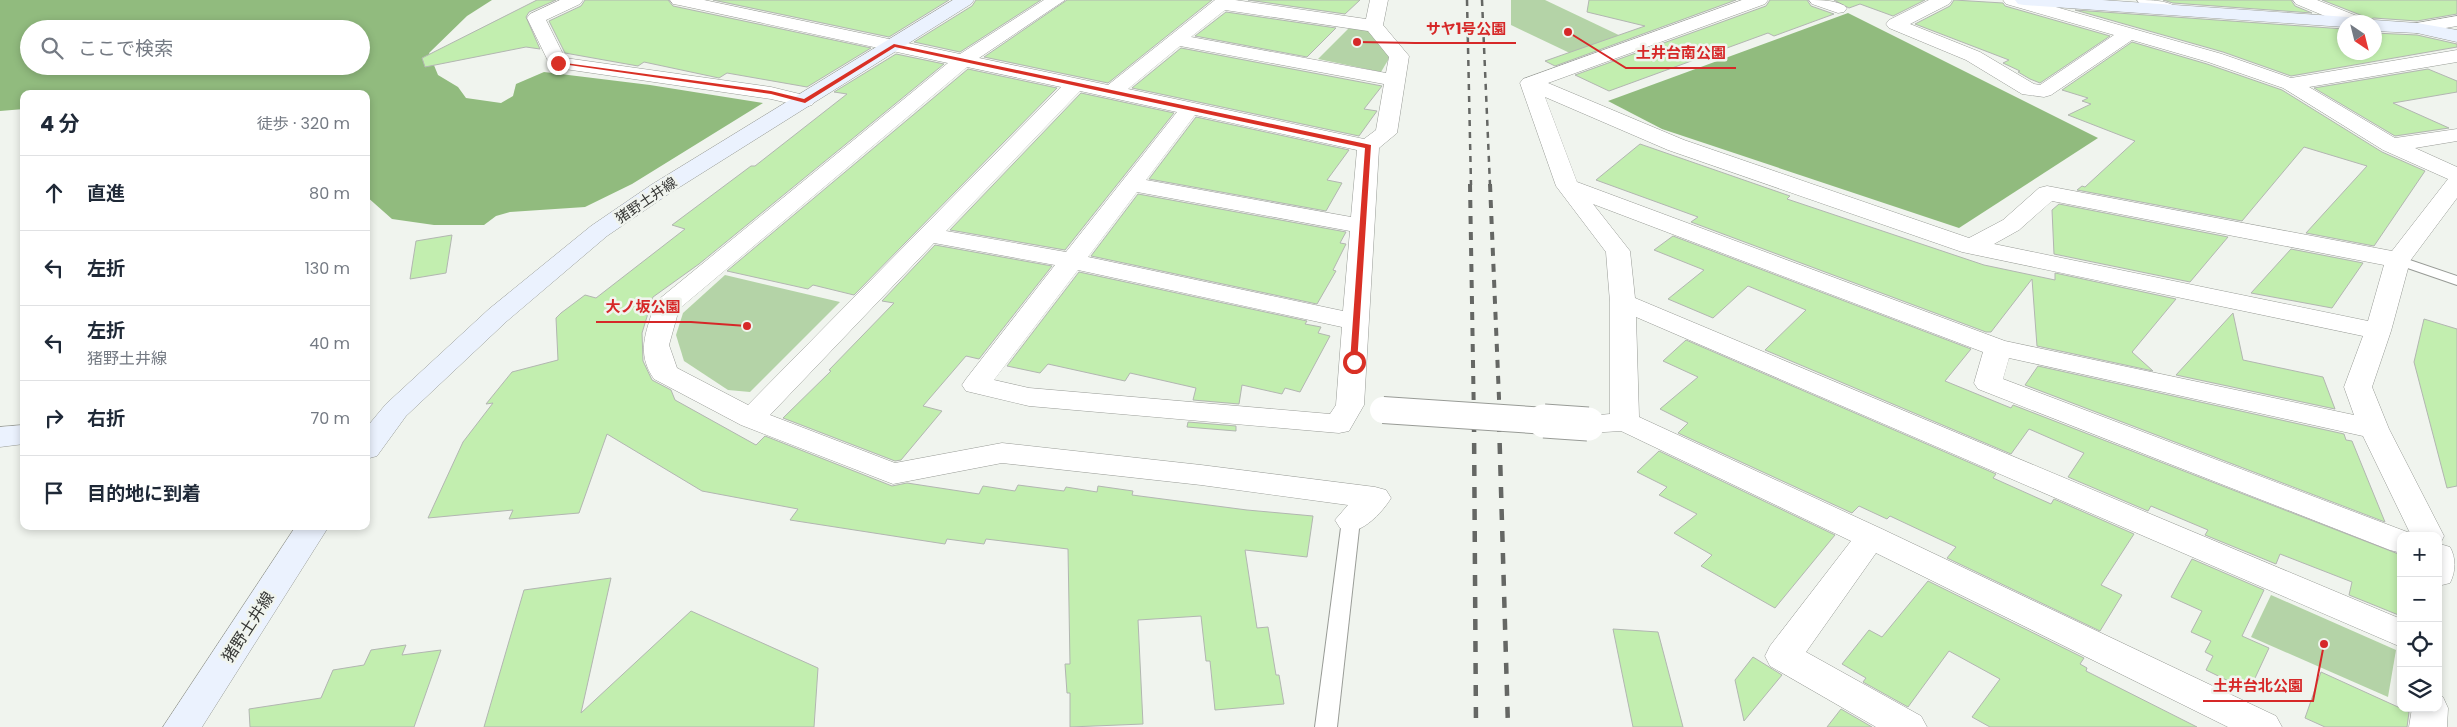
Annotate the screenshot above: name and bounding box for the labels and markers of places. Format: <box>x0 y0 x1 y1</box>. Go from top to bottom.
callout: サヤ1号公園 <box>1415 13 1516 43</box>
callout: 土井台南公園 <box>1626 38 1736 68</box>
callout: 大ノ坂公園 <box>596 292 691 322</box>
callout: 土井台北公園 <box>2203 671 2313 701</box>

